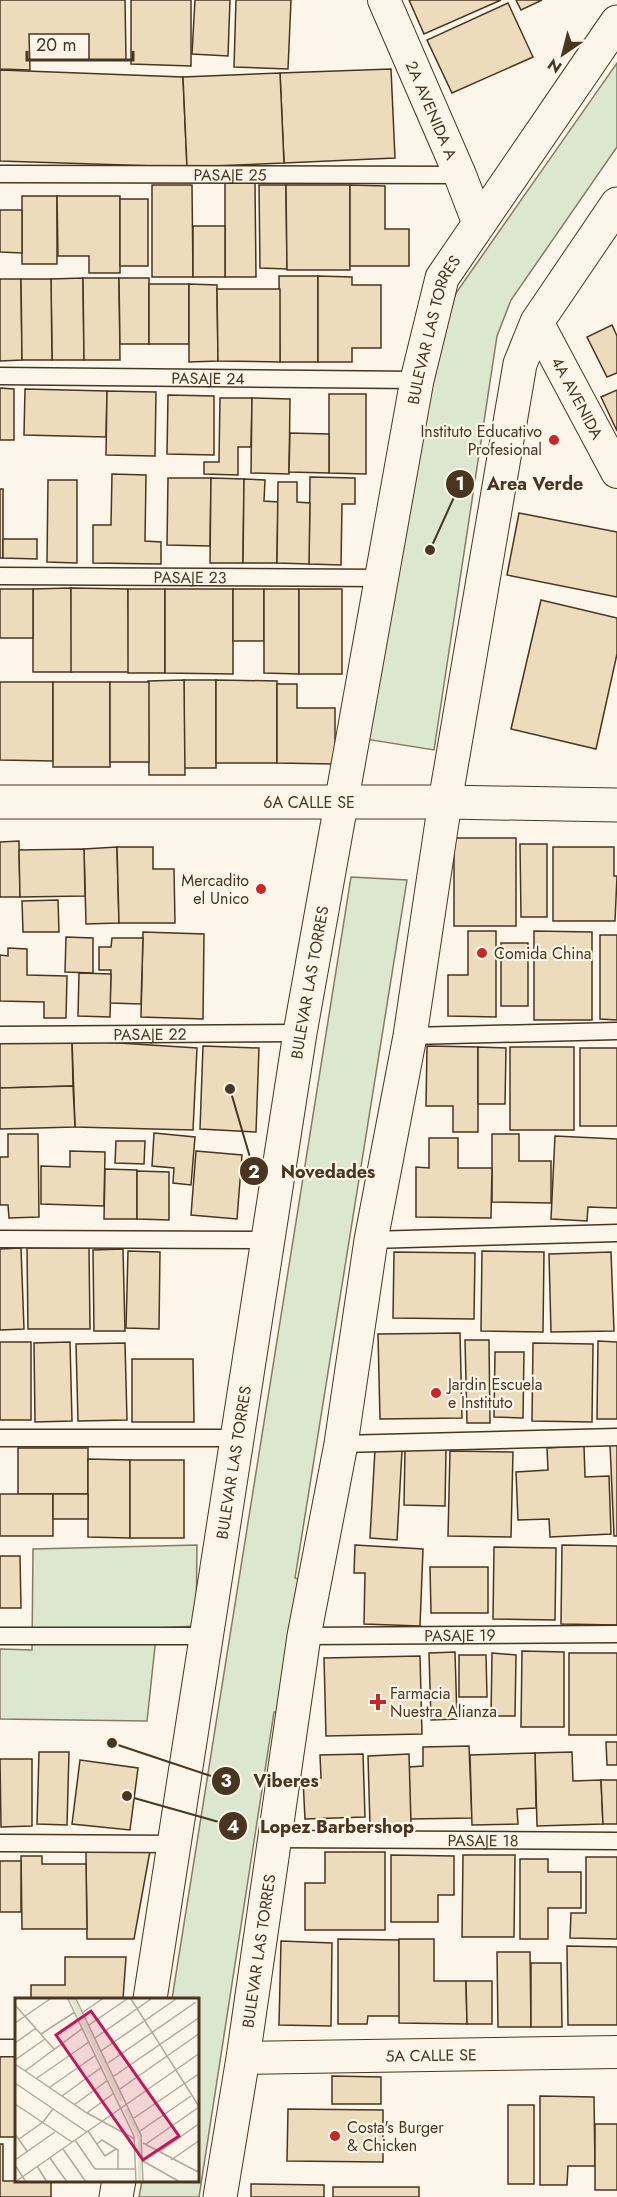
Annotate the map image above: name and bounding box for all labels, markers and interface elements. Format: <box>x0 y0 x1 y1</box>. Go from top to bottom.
scale bar <box>27 24 134 62</box>
north arrow <box>533 24 593 84</box>
text: 20 m <box>36 32 76 58</box>
text: N <box>543 53 566 79</box>
street label: 2A AVENIDA A <box>400 57 463 164</box>
street label: PASAJE 25 <box>193 163 267 187</box>
street label: BULEVAR LAS TORRES <box>402 251 466 406</box>
street label: 4A AVENIDA <box>546 353 609 444</box>
street label: PASAJE 24 <box>171 367 245 390</box>
place label: Instituto Educativo Profesional <box>420 420 542 461</box>
marker: Instituto Educativo Profesional <box>547 433 561 447</box>
callout: Area Verde <box>445 466 595 502</box>
text: 1 <box>455 471 465 497</box>
text: Area Verde <box>486 471 583 497</box>
street label: PASAJE 23 <box>153 566 227 589</box>
street label: 6A CALLE SE <box>263 791 355 814</box>
place label: Mercadito el Unico <box>181 869 249 910</box>
marker: Mercadito el Unico <box>254 882 268 896</box>
street label: BULEVAR LAS TORRES <box>285 904 335 1061</box>
place label: Comida China <box>494 942 592 965</box>
marker: Comida China <box>475 946 489 960</box>
street label: PASAJE 22 <box>113 1023 187 1046</box>
callout: Novedades <box>239 1153 388 1189</box>
text: 2 <box>248 1159 260 1185</box>
text: Novedades <box>281 1159 375 1185</box>
place label: Jardin Escuela e Instituto <box>446 1373 542 1414</box>
street label: BULEVAR LAS TORRES <box>211 1384 257 1541</box>
marker: Jardin Escuela e Instituto <box>429 1386 443 1400</box>
street label: PASAJE 19 <box>424 1624 496 1647</box>
place label: Farmacia Nuestra Alianza <box>390 1682 497 1723</box>
marker: Farmacia Nuestra Alianza <box>371 1695 385 1709</box>
callout: Viberes <box>211 1763 331 1799</box>
text: 3 <box>220 1768 232 1794</box>
text: Viberes <box>252 1768 319 1794</box>
callout: Lopez Barbershop <box>218 1808 426 1844</box>
text: 4 <box>227 1814 239 1840</box>
text: Lopez Barbershop <box>260 1814 414 1840</box>
street label: PASAJE 18 <box>447 1829 519 1852</box>
street label: BULEVAR LAS TORRES <box>236 1873 281 2029</box>
inset map <box>15 1998 200 2182</box>
street label: 5A CALLE SE <box>385 2043 477 2068</box>
place label: Costa's Burger & Chicken <box>347 2116 444 2157</box>
marker: Costa's Burger & Chicken <box>328 2129 342 2143</box>

